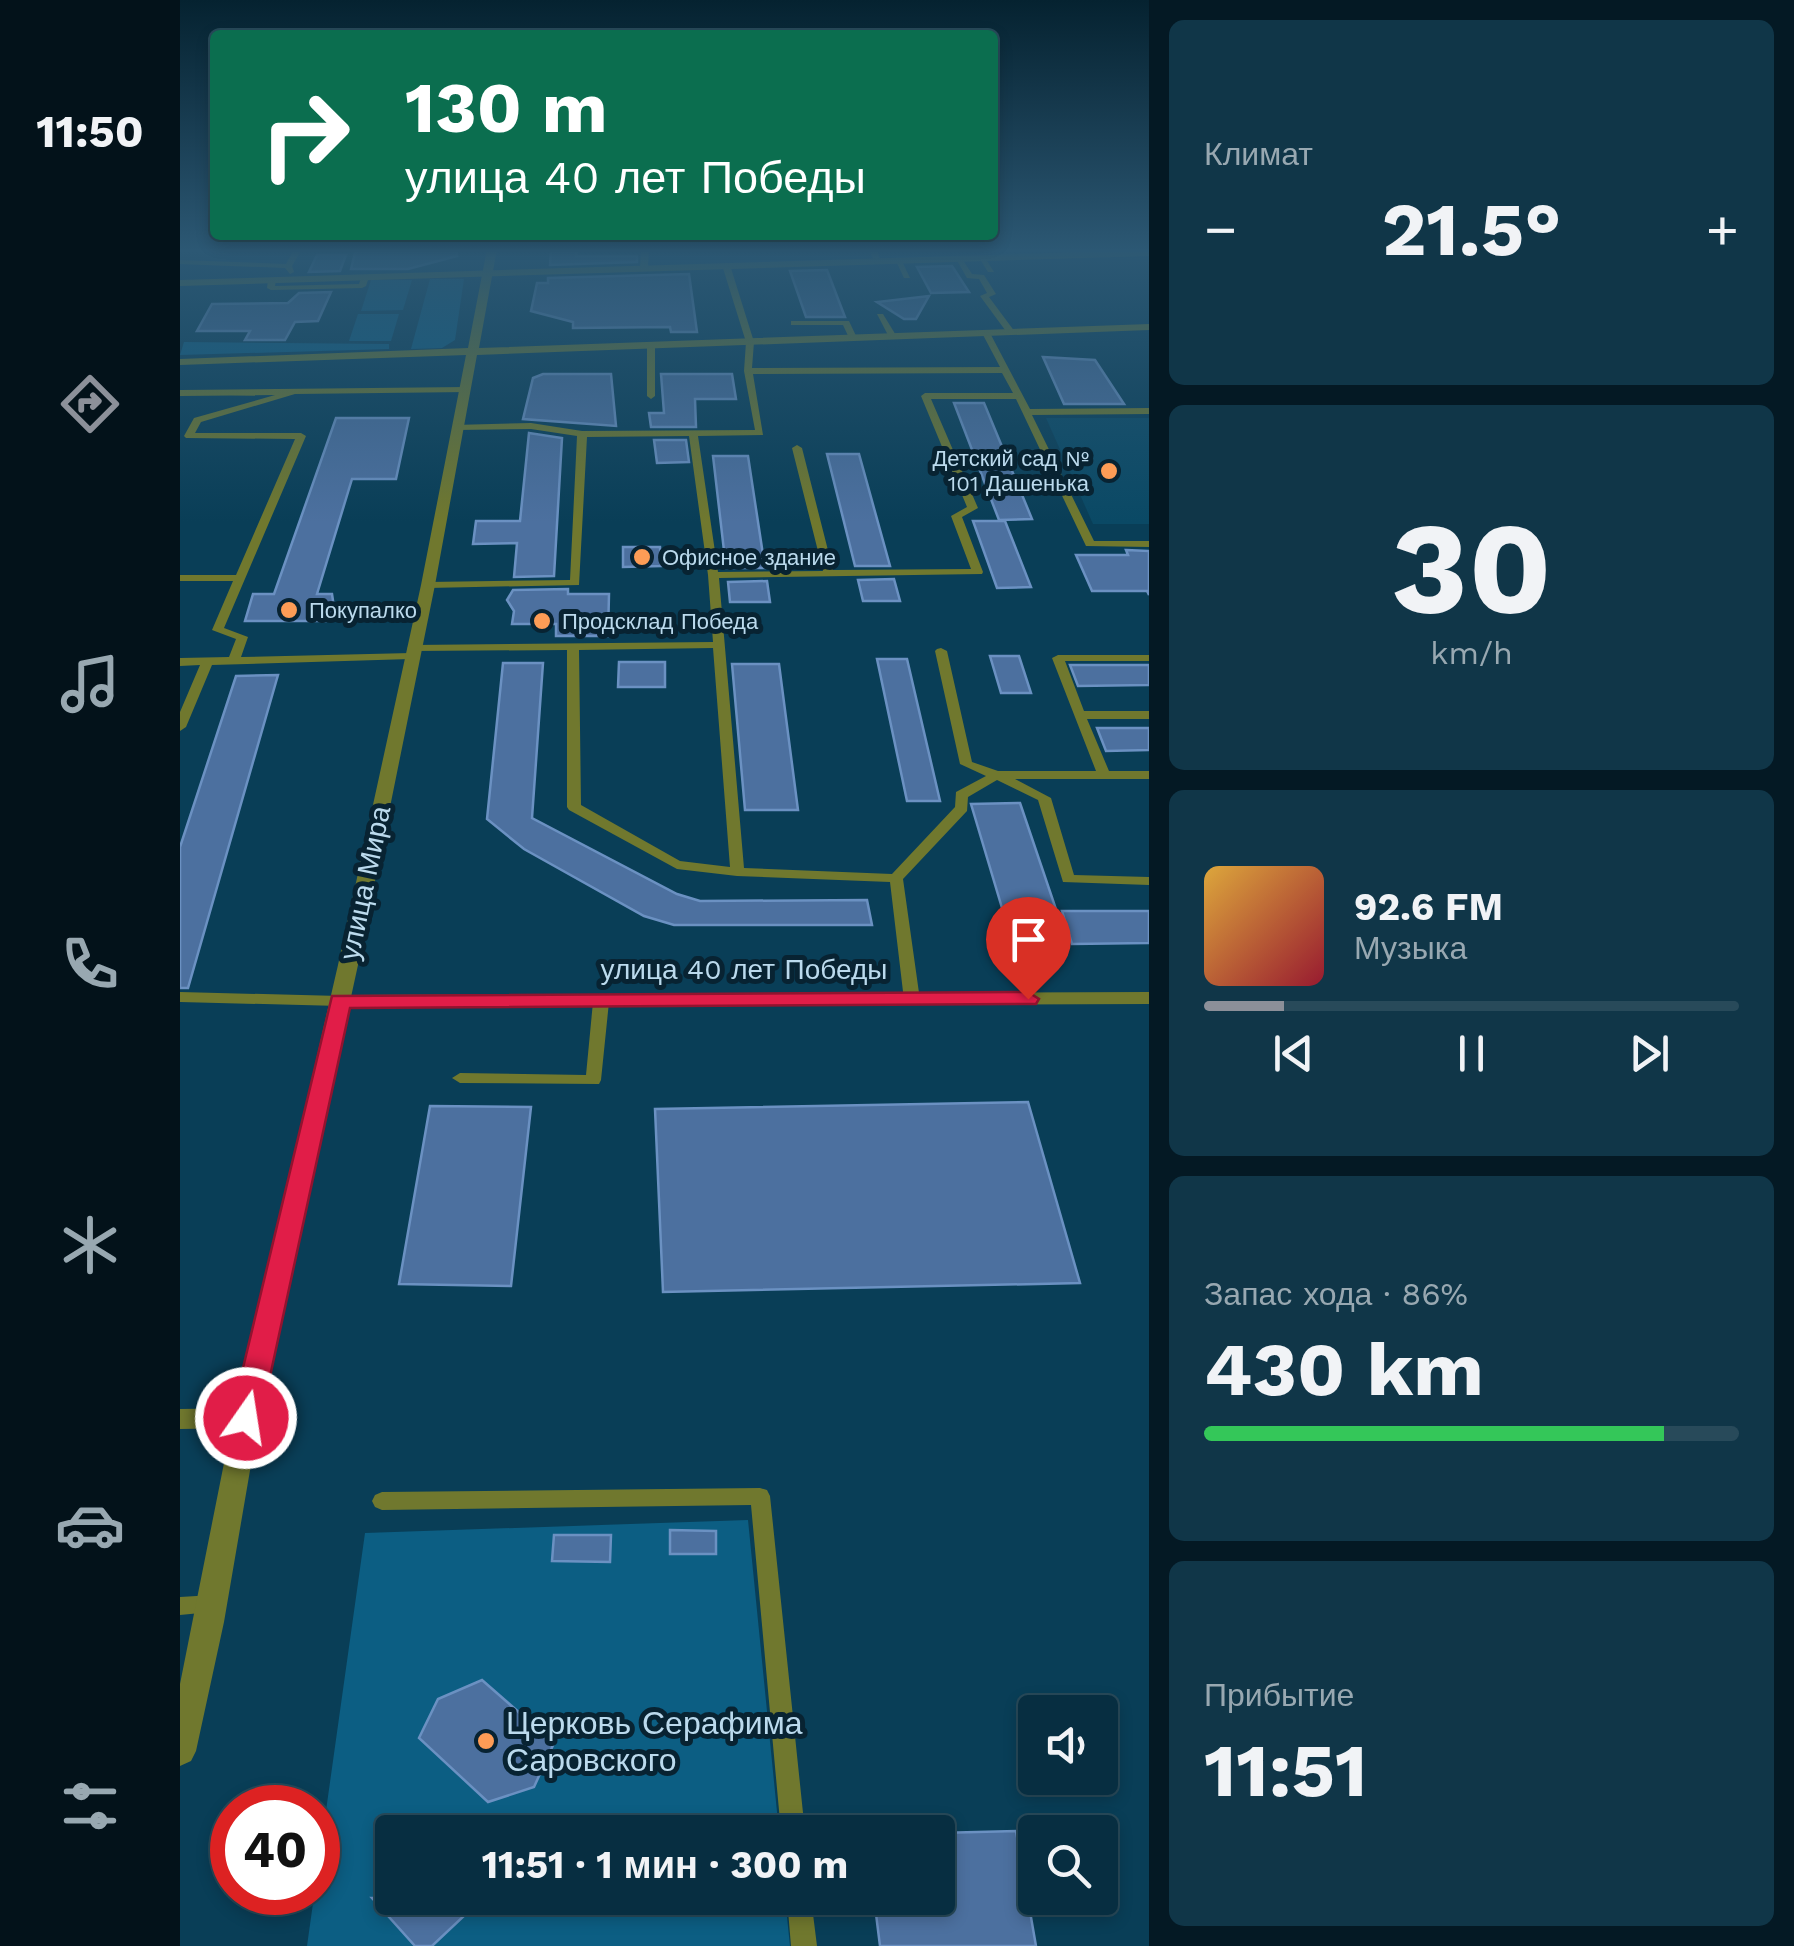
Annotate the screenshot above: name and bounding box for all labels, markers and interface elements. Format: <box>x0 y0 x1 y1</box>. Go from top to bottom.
text: 130 m <box>405 67 608 149</box>
icon: right <box>240 70 370 200</box>
text: 11:50 <box>36 105 144 158</box>
text: Климат <box>1204 135 1313 173</box>
text: улица 40 лет Победы <box>405 151 866 204</box>
text: 21.5° <box>1382 185 1561 273</box>
text: − <box>1204 197 1237 261</box>
text: + <box>1706 197 1739 261</box>
icon: directions <box>55 369 125 439</box>
place label: Детский сад № 101 Дашенька <box>932 446 1090 496</box>
marker: Детский сад № 101 Дашенька <box>1098 460 1120 482</box>
text: 30 <box>1391 492 1552 645</box>
place label: Офисное здание <box>662 545 836 570</box>
marker: Офисное здание <box>631 546 653 568</box>
place label: Покупалко <box>309 598 417 623</box>
marker: Покупалко <box>278 599 300 621</box>
place label: Продсклад Победа <box>562 609 759 634</box>
marker: Продсклад Победа <box>531 610 553 632</box>
text: km/h <box>1430 634 1513 672</box>
icon: music <box>55 649 125 719</box>
street label: улица Мира <box>333 803 398 963</box>
text: 92.6 FM <box>1354 885 1503 929</box>
pin <box>986 897 1071 1000</box>
icon: arrive <box>1001 912 1056 967</box>
icon: phone <box>55 929 125 999</box>
text: Музыка <box>1354 929 1467 967</box>
street label: улица 40 лет Победы <box>601 953 887 986</box>
icon: previous <box>1266 1026 1321 1081</box>
icon: pause <box>1444 1026 1499 1081</box>
icon: next <box>1622 1026 1677 1081</box>
icon: climate <box>55 1210 125 1280</box>
text: Запас хода · 86% <box>1204 1275 1468 1313</box>
text: 430 km <box>1204 1325 1484 1413</box>
position arrow <box>194 1366 298 1470</box>
icon: car <box>55 1490 125 1560</box>
text: Прибытие <box>1204 1676 1354 1714</box>
map controls <box>1018 1695 1118 1915</box>
button: sound <box>1018 1695 1118 1795</box>
place label: Церковь Серафима Саровского <box>506 1704 803 1779</box>
text: 11:51 <box>1204 1726 1367 1814</box>
marker: Церковь Серафима Саровского <box>475 1730 497 1752</box>
icon: filters <box>55 1771 125 1841</box>
speed limit sign: 40 <box>210 1785 340 1915</box>
button: search <box>1018 1815 1118 1915</box>
text: 11:51 · 1 мин · 300 m <box>482 1843 848 1887</box>

